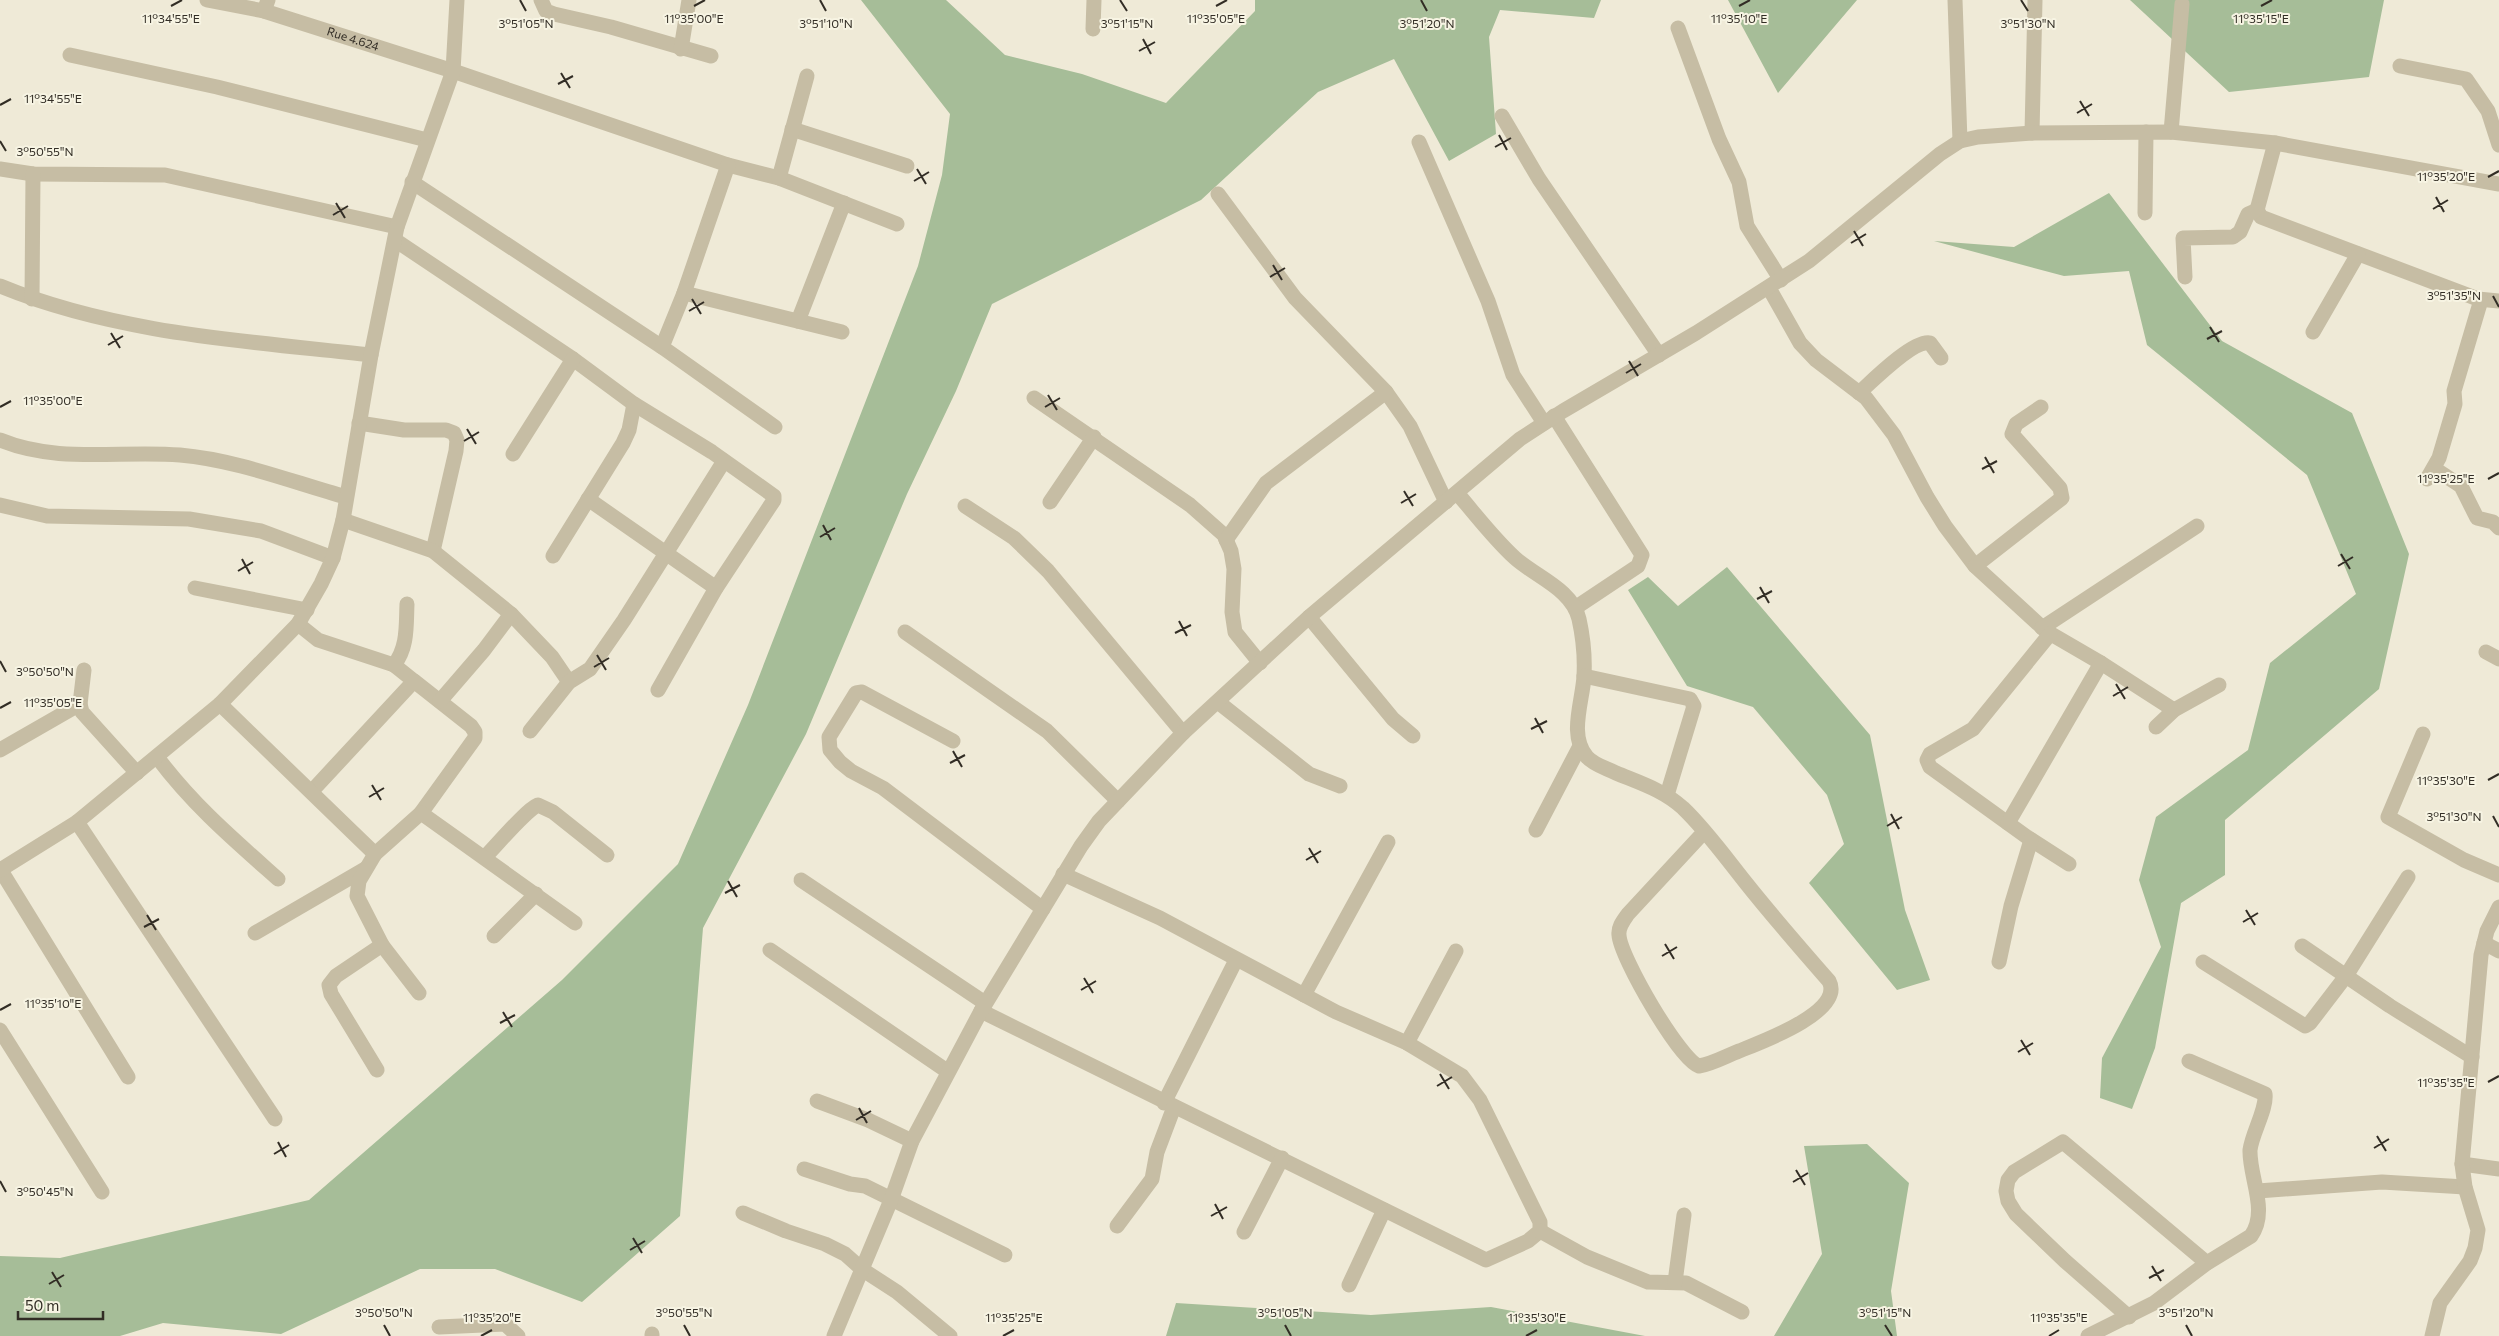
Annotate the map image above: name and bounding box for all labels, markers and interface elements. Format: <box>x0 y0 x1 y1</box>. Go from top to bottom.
text: 11°34'55"E <box>142 11 200 25</box>
text: 11°35'00"E <box>664 11 724 25</box>
text: 11°35'05"E <box>1187 11 1245 25</box>
text: 11°35'10"E <box>1711 11 1767 25</box>
text: 11°35'15"E <box>2233 11 2289 25</box>
text: 3°51'05"N <box>498 16 554 30</box>
text: 3°51'10"N <box>799 16 853 30</box>
text: 3°51'15"N <box>1101 16 1153 30</box>
text: 3°51'20"N <box>1400 16 1454 30</box>
text: 3°51'30"N <box>2000 16 2056 30</box>
street label: Rue 4.624 <box>325 23 381 53</box>
text: 11°34'55"E <box>24 91 82 105</box>
text: 3°50'55"N <box>17 144 73 158</box>
text: 11°35'20"E <box>2417 169 2475 183</box>
text: 3°51'35"N <box>2427 288 2481 302</box>
text: 11°35'00"E <box>23 393 83 407</box>
text: 11°35'25"E <box>2417 471 2475 485</box>
text: 3°50'50"N <box>16 664 74 678</box>
text: 11°35'05"E <box>24 695 82 709</box>
text: 11°35'30"E <box>2417 773 2475 787</box>
text: 3°51'30"N <box>2426 809 2482 823</box>
text: 11°35'10"E <box>25 996 81 1010</box>
text: 11°35'35"E <box>2417 1075 2475 1089</box>
text: 3°50'45"N <box>16 1184 74 1198</box>
scale bar <box>18 1288 102 1320</box>
text: 50 m <box>25 1296 59 1314</box>
text: 3°50'50"N <box>355 1305 413 1319</box>
text: 3°50'55"N <box>656 1305 712 1319</box>
text: 3°51'05"N <box>1257 1305 1313 1319</box>
text: 3°51'15"N <box>1859 1305 1911 1319</box>
text: 3°51'20"N <box>2159 1305 2213 1319</box>
text: 11°35'20"E <box>463 1310 521 1324</box>
text: 11°35'25"E <box>985 1310 1043 1324</box>
text: 11°35'30"E <box>1508 1310 1566 1324</box>
text: 11°35'35"E <box>2030 1310 2088 1324</box>

